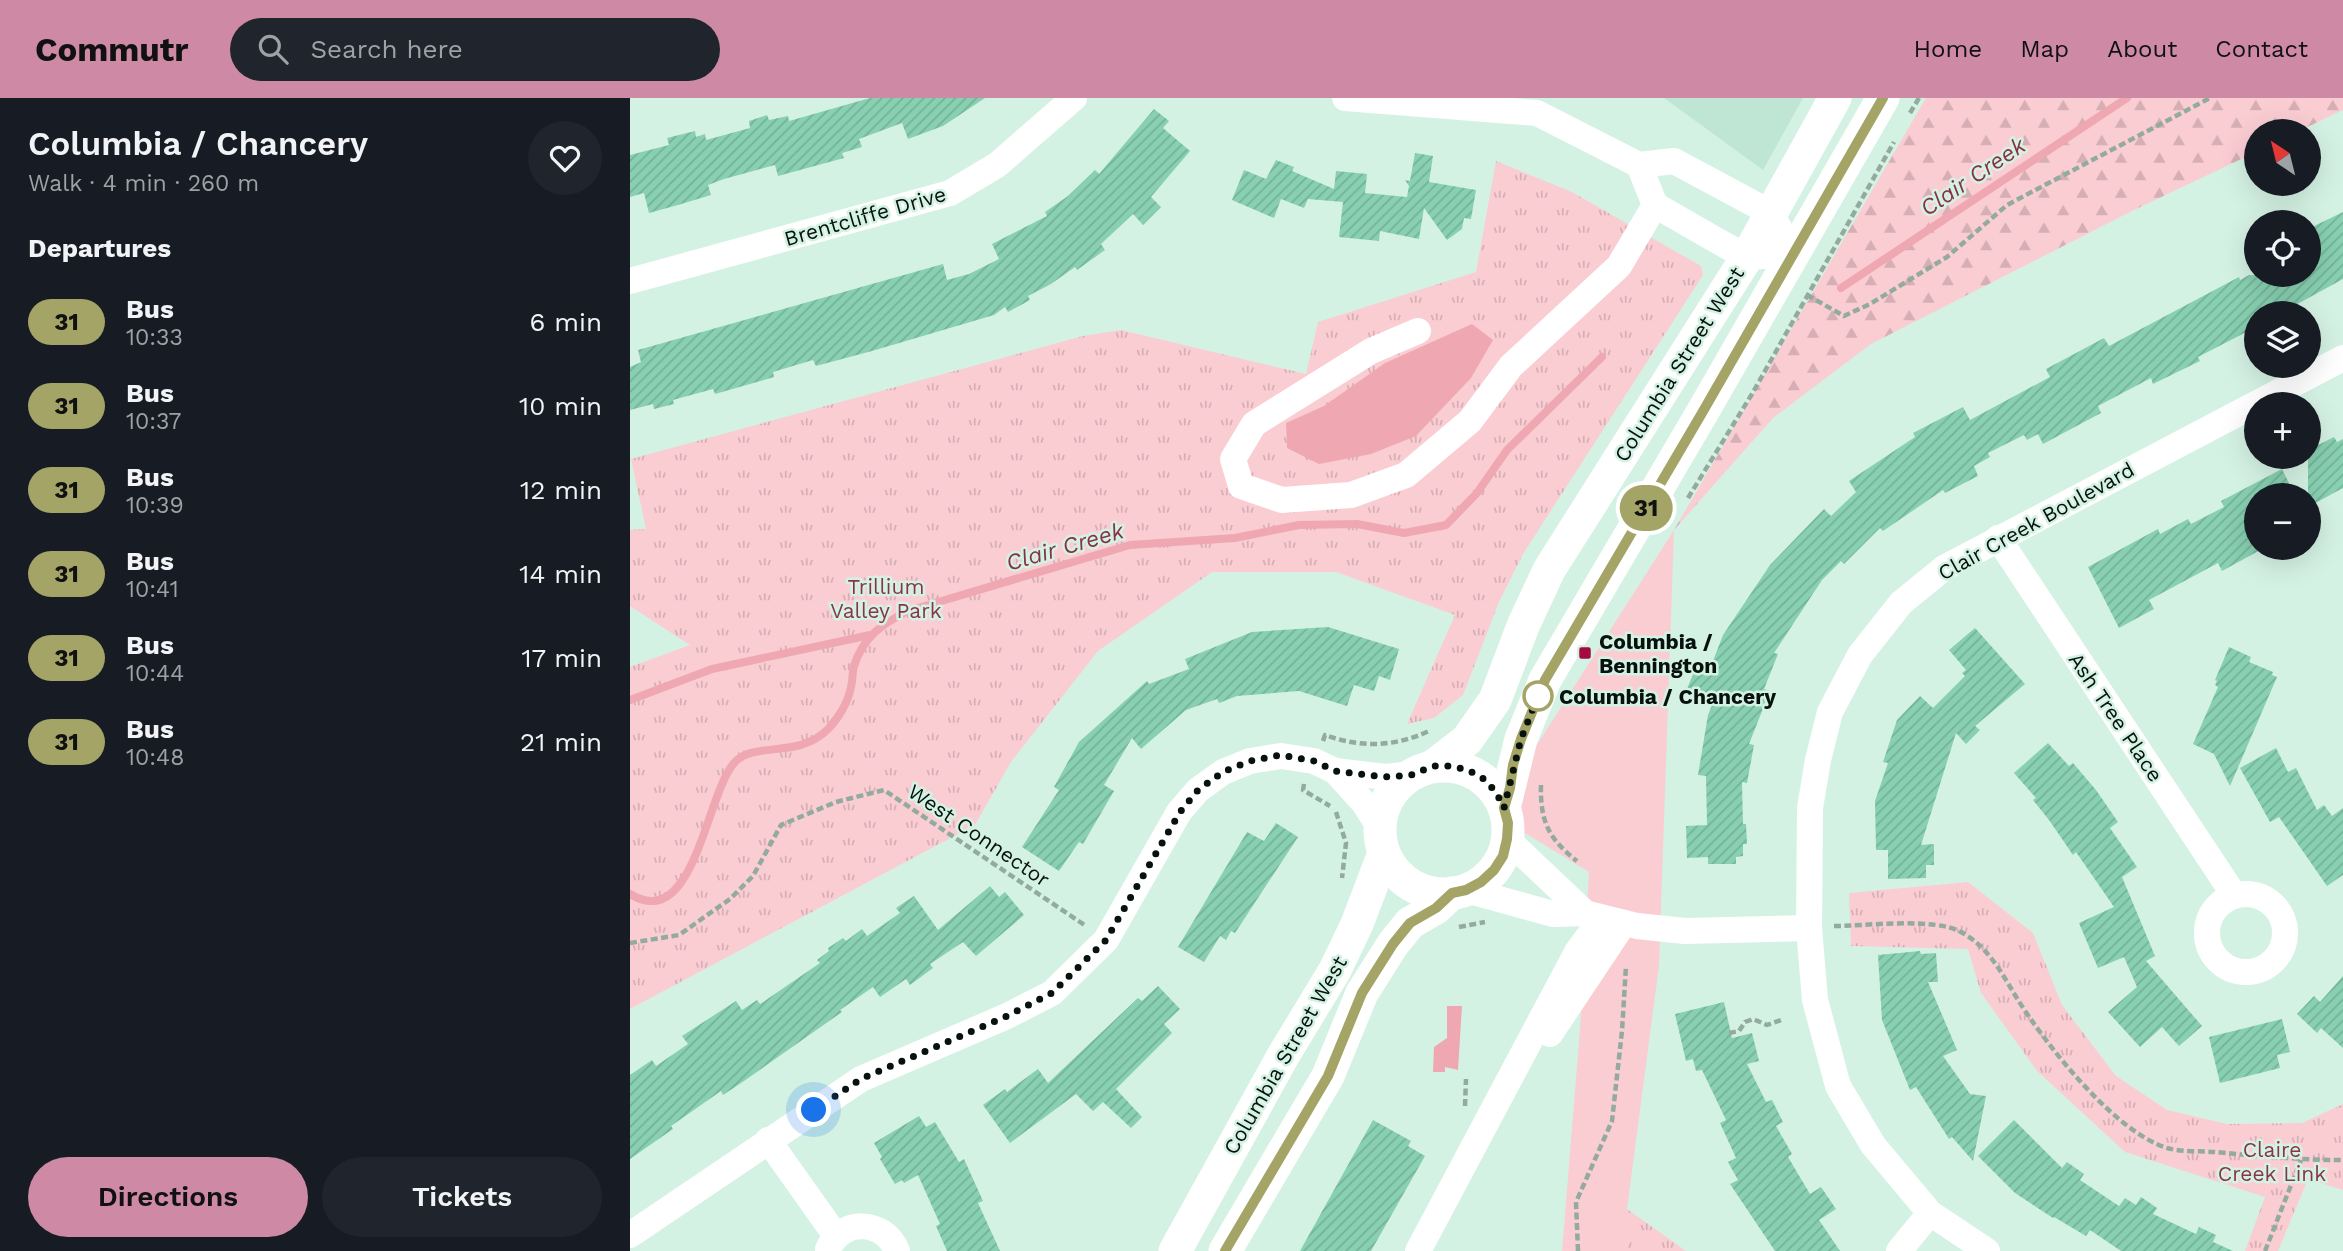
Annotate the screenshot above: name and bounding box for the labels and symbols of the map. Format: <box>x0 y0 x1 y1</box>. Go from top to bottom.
north arrow <box>2244 119 2320 196</box>
water label: Clair Creek <box>1915 131 2032 222</box>
street label: Brentcliffe Drive <box>781 181 949 251</box>
street label: Columbia Street West <box>1609 262 1749 466</box>
street label: Clair Creek Boulevard <box>1934 457 2138 585</box>
line badge: 31 <box>1614 485 1678 531</box>
water label: Clair Creek <box>1003 517 1128 577</box>
park label: Trillium Valley Park <box>830 574 942 623</box>
place label: Columbia / Bennington <box>1599 629 1717 678</box>
marker: Columbia / Bennington <box>1577 645 1593 661</box>
street label: Ash Tree Place <box>2064 648 2168 786</box>
marker: Columbia / Chancery <box>1523 681 1553 711</box>
place label: Columbia / Chancery <box>1559 684 1776 709</box>
street label: West Connector <box>903 778 1055 892</box>
street label: Columbia Street West <box>1218 951 1352 1159</box>
your location <box>796 1092 831 1127</box>
park label: Claire Creek Link <box>2218 1137 2326 1186</box>

